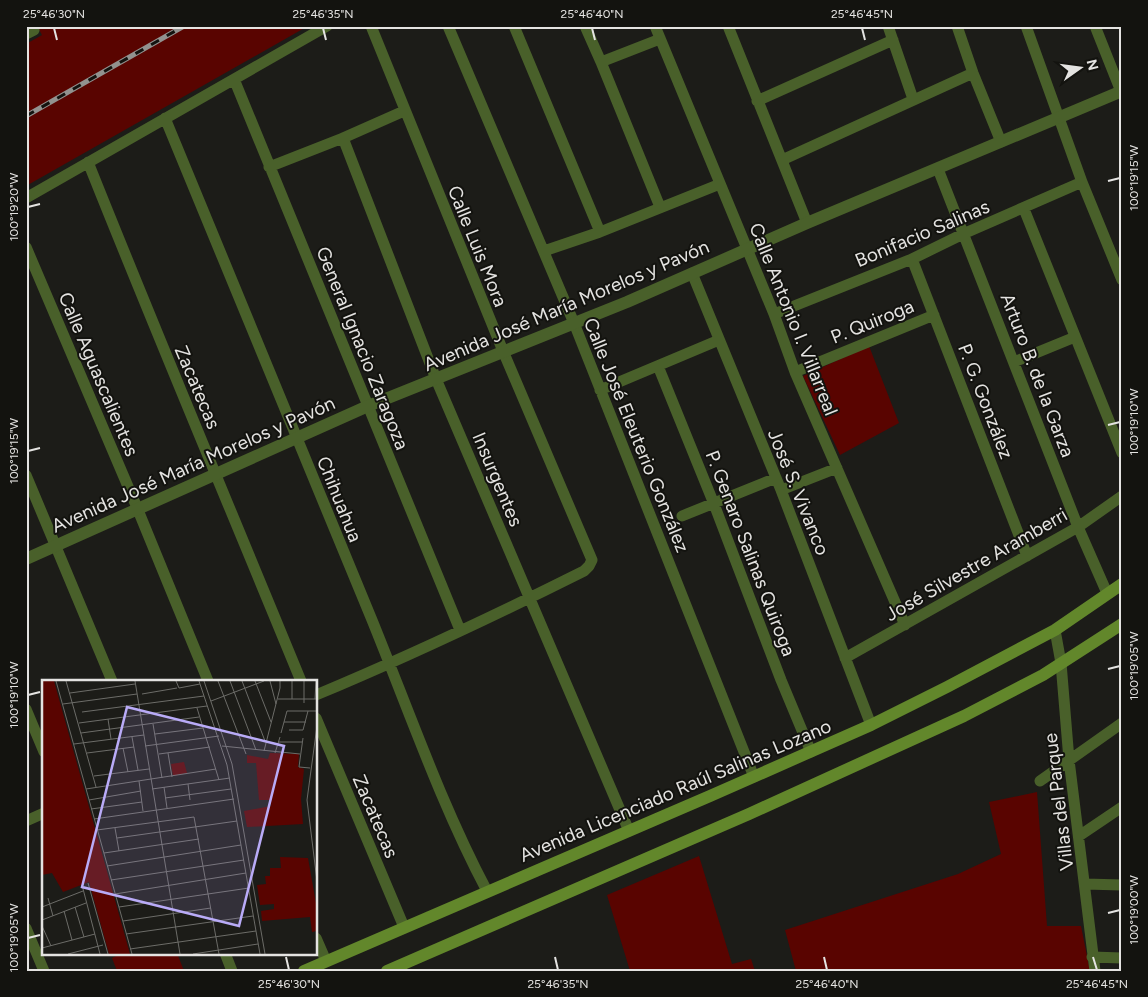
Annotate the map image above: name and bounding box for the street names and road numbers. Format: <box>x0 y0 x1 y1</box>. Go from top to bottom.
street label: Calle Luis Mora <box>443 182 512 310</box>
street label: Bonifacio Salinas <box>852 195 993 272</box>
street label: Calle Antonio I. Villarreal <box>744 220 843 419</box>
street label: Avenida José María Morelos y Pavón <box>420 235 712 376</box>
street label: General Ignacio Zaragoza <box>311 243 414 453</box>
street label: Calle Aguascalientes <box>54 289 144 460</box>
street label: Arturo B. de la Garza <box>996 290 1079 460</box>
street label: P. Quiroga <box>827 294 917 349</box>
street label: Calle José Eleuterio González <box>579 315 694 556</box>
street label: P. G. González <box>953 340 1018 462</box>
street label: Zacatecas <box>170 342 225 432</box>
street label: Avenida José María Morelos y Pavón <box>48 391 339 538</box>
street label: José S. Vivanco <box>763 426 834 559</box>
street label: Insurgentes <box>467 429 528 530</box>
street label: P. Genaro Salinas Quiroga <box>701 447 800 659</box>
street label: Chihuahua <box>312 453 367 545</box>
street label: José Silvestre Aramberri <box>881 503 1071 626</box>
street label: Avenida Licenciado Raúl Salinas Lozano <box>516 714 834 867</box>
street label: Villas del Parque <box>1039 732 1078 872</box>
street label: Zacatecas <box>348 771 403 861</box>

